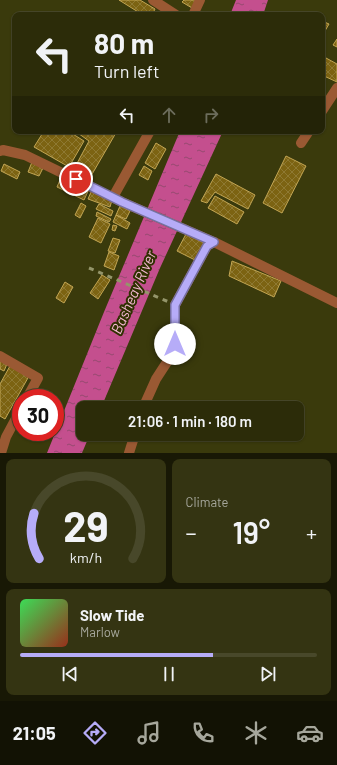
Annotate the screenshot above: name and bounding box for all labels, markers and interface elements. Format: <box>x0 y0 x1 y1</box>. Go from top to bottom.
text: 80 m <box>94 26 154 60</box>
icon: left <box>28 28 80 80</box>
text: Turn left <box>94 60 160 82</box>
icon: left <box>116 104 138 126</box>
icon: ahead <box>158 104 180 126</box>
icon: right <box>200 104 222 126</box>
pin <box>59 162 93 196</box>
icon: arrive <box>65 168 87 190</box>
water label: Basheay River <box>107 247 160 336</box>
position arrow <box>154 323 196 365</box>
speed limit sign: 30 <box>12 389 64 441</box>
text: 21:06 · 1 min · 180 m <box>128 412 252 430</box>
text: Climate <box>186 494 229 510</box>
text: 29 <box>63 500 108 550</box>
text: 19° <box>232 514 270 550</box>
text: − <box>186 519 197 545</box>
text: + <box>306 519 317 545</box>
text: km/h <box>70 549 102 566</box>
text: Slow Tide <box>80 606 144 624</box>
text: Marlow <box>80 624 120 640</box>
icon: previous <box>59 663 81 685</box>
icon: pause <box>158 663 180 685</box>
icon: next <box>257 663 279 685</box>
icon: directions <box>81 719 109 747</box>
icon: music <box>135 719 163 747</box>
icon: phone <box>189 719 217 747</box>
icon: climate <box>242 719 270 747</box>
icon: car <box>296 719 324 747</box>
text: 21:05 <box>13 722 56 744</box>

